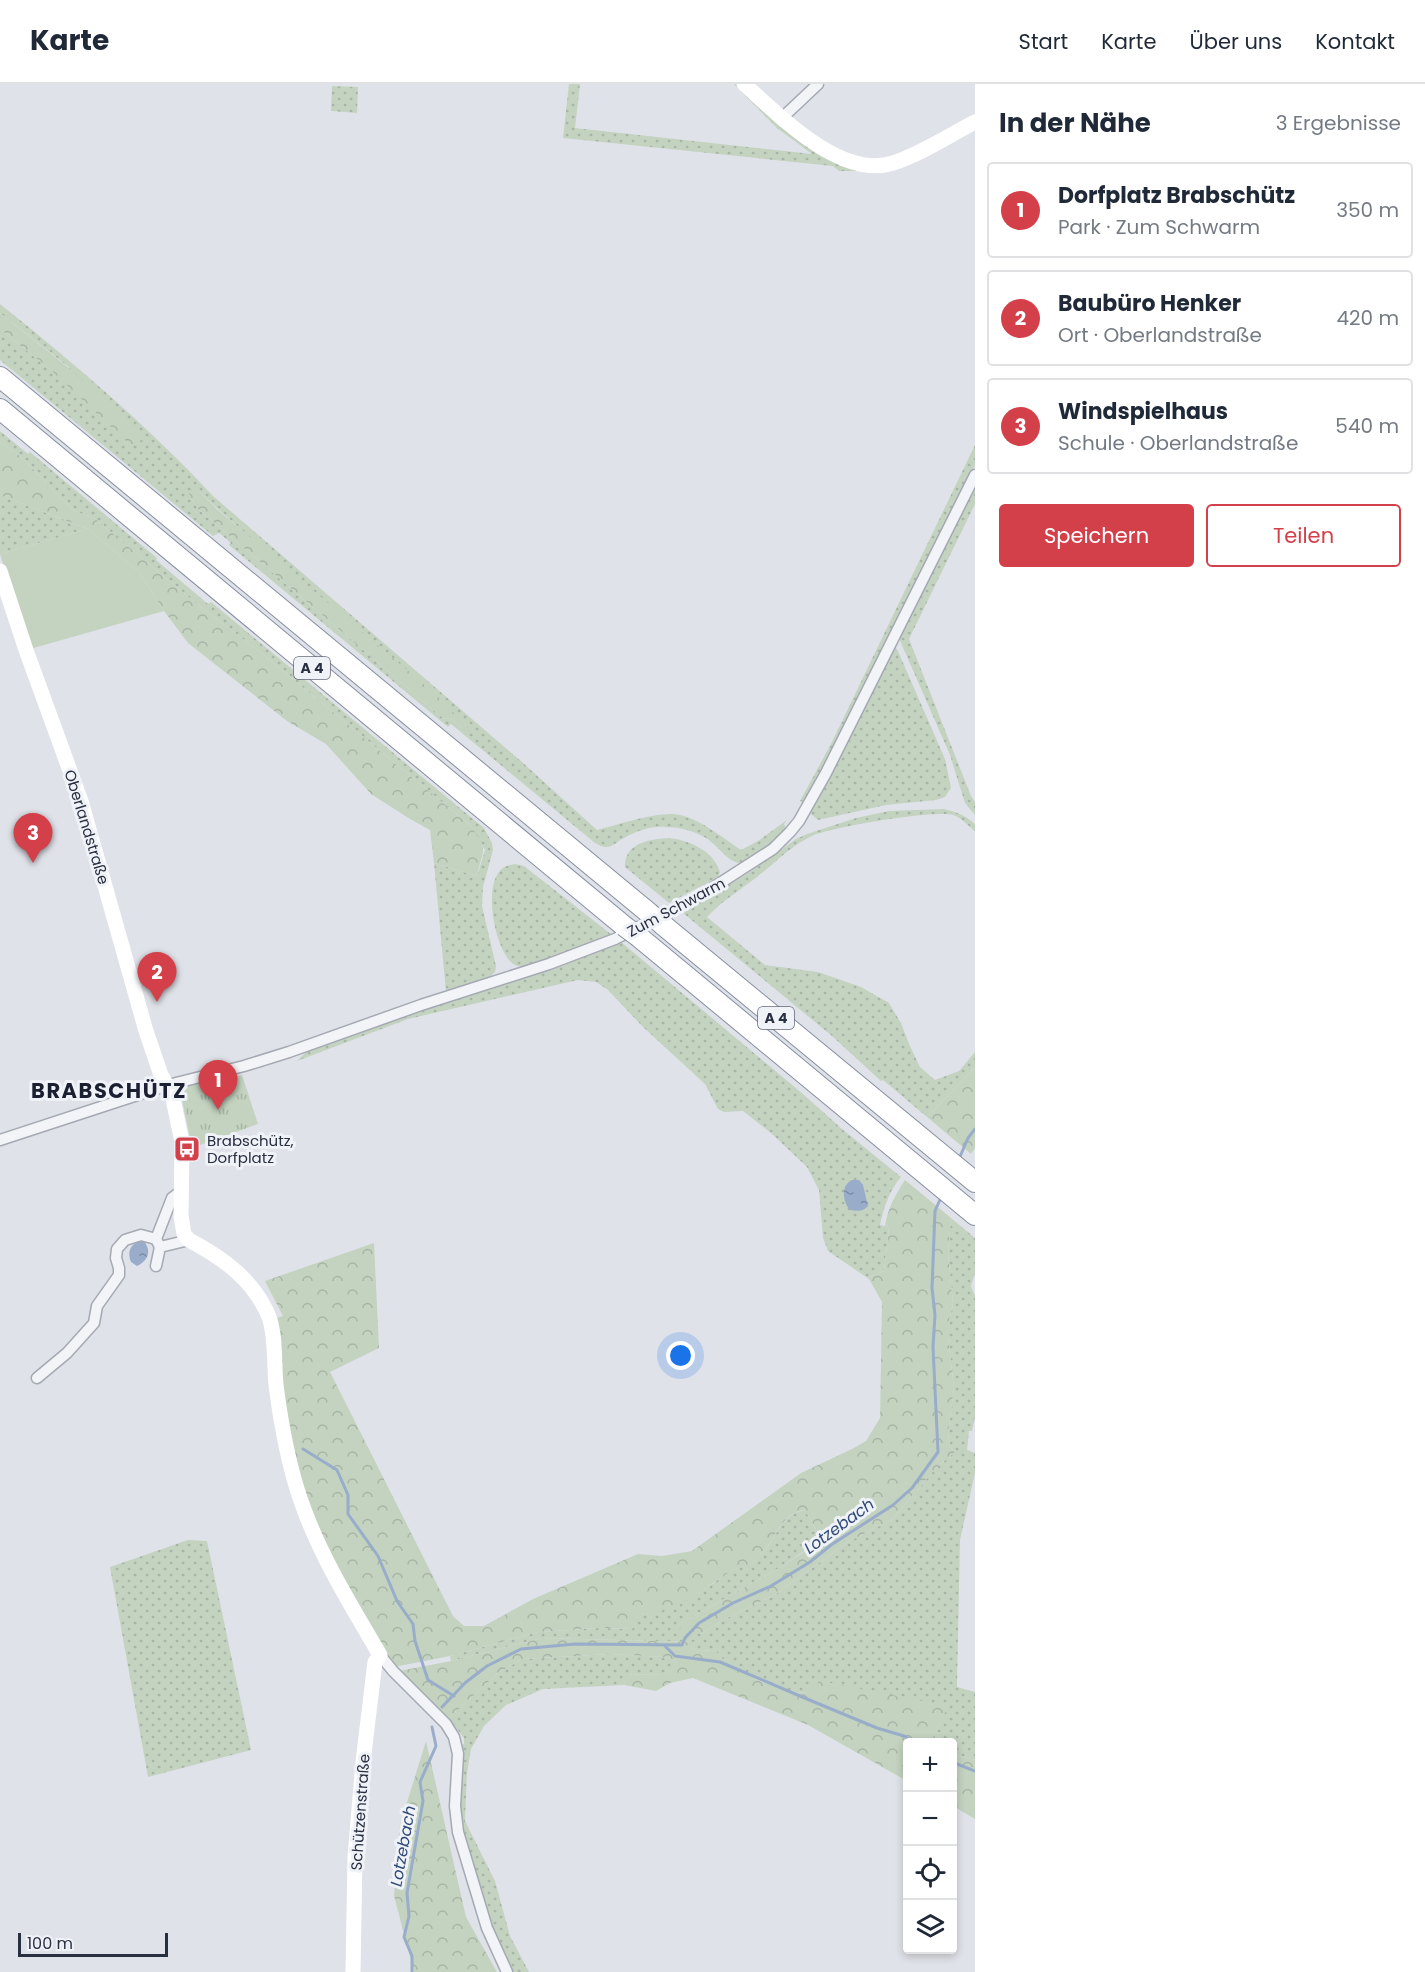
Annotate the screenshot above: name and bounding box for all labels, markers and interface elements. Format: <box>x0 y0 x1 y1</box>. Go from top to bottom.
text: Karte <box>30 21 109 60</box>
text: Start <box>1019 27 1068 56</box>
text: Karte <box>1101 27 1157 56</box>
text: Über uns <box>1190 27 1282 56</box>
text: Kontakt <box>1315 27 1395 56</box>
text: In der Nähe <box>999 105 1151 141</box>
text: 3 Ergebnisse <box>1276 109 1401 137</box>
text: Dorfplatz Brabschütz <box>1058 180 1295 211</box>
text: 1 <box>1017 196 1024 224</box>
text: 350 m <box>1336 196 1399 224</box>
text: Park · Zum Schwarm <box>1058 213 1260 241</box>
text: Baubüro Henker <box>1058 288 1241 319</box>
text: 2 <box>1015 304 1026 332</box>
text: 420 m <box>1336 304 1399 332</box>
text: Ort · Oberlandstraße <box>1058 321 1262 349</box>
text: Windspielhaus <box>1058 396 1228 427</box>
text: 3 <box>1014 412 1027 440</box>
text: 540 m <box>1335 412 1399 440</box>
text: Schule · Oberlandstraße <box>1058 429 1298 457</box>
button: Speichern <box>999 504 1194 567</box>
button: Teilen <box>1206 504 1401 567</box>
road number: A 4 <box>294 657 330 679</box>
street label: Oberlandstraße <box>60 767 114 887</box>
pin: 3 <box>14 814 52 863</box>
street label: Zum Schwarm <box>623 872 729 942</box>
pin: 2 <box>138 952 176 1002</box>
road number: A 4 <box>758 1007 794 1029</box>
pin: 1 <box>198 1060 238 1110</box>
district label: BRABSCHÜTZ <box>31 1076 187 1105</box>
place label: Brabschütz, Dorfplatz <box>207 1130 293 1168</box>
bus stop icon: Brabschütz, Dorfplatz <box>172 1134 202 1164</box>
your location <box>666 1341 695 1370</box>
water label: Lotzebach <box>799 1493 879 1559</box>
map controls <box>903 1738 957 1954</box>
button: + <box>903 1738 957 1792</box>
street label: Schützenstraße <box>345 1753 375 1871</box>
button: − <box>903 1792 957 1846</box>
water label: Lotzebach <box>385 1804 421 1888</box>
button: locate <box>903 1846 957 1900</box>
button: layers <box>903 1900 957 1954</box>
scale bar <box>18 1930 168 1958</box>
text: 100 m <box>27 1932 73 1955</box>

